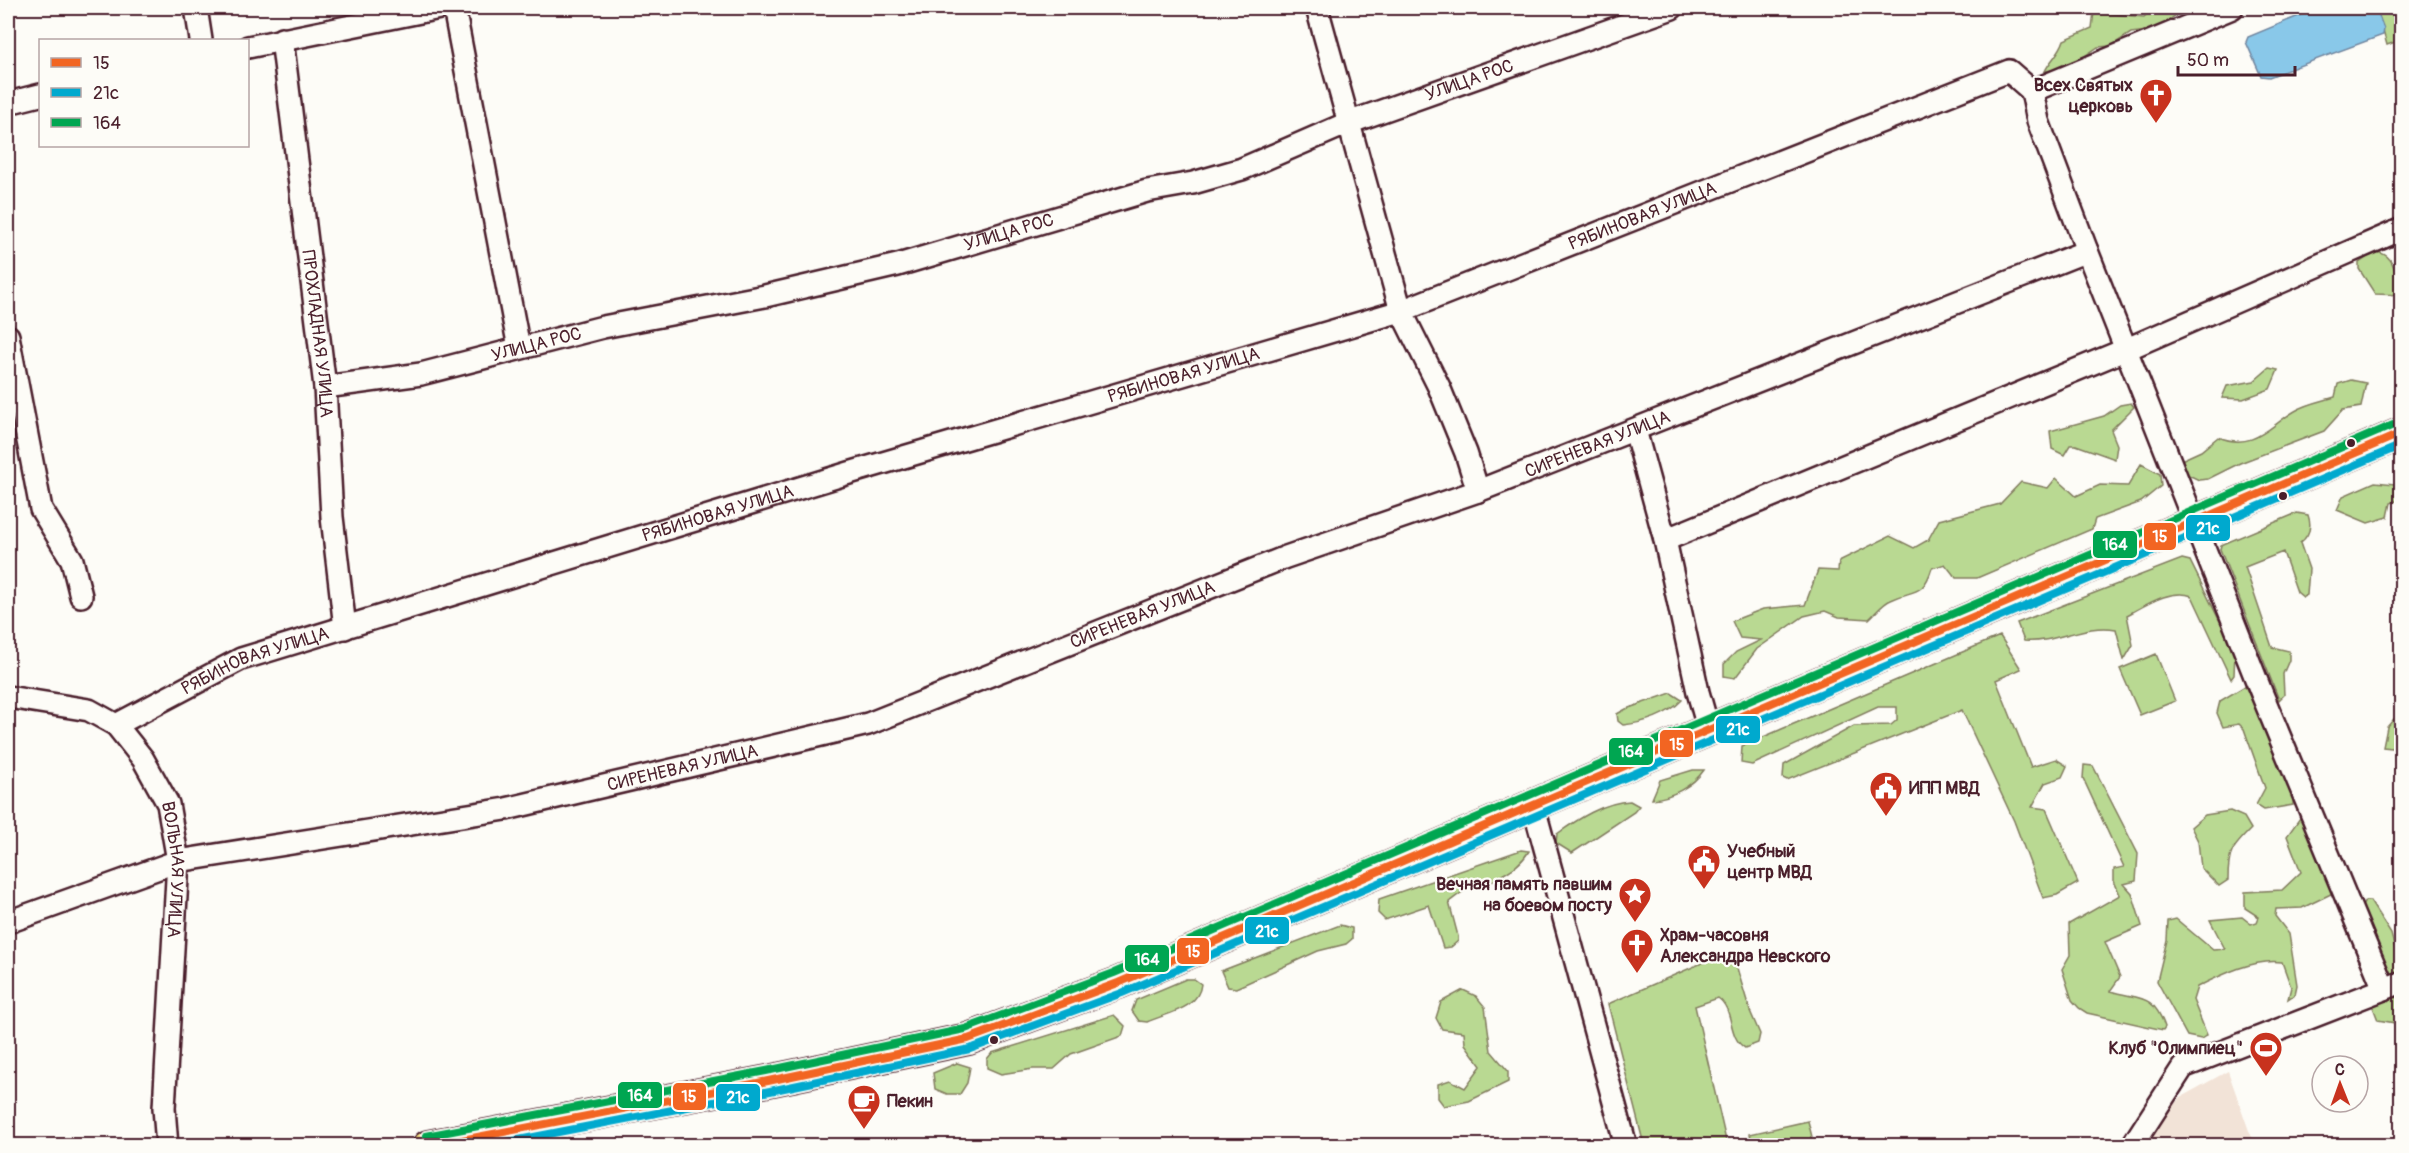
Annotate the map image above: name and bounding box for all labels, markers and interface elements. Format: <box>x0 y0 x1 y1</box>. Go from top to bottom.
legend <box>39 39 249 147</box>
scale bar <box>2178 39 2295 77</box>
text: 50 m <box>2187 49 2229 72</box>
text: 15 <box>93 52 110 75</box>
street label: УЛИЦА РОС <box>1422 54 1517 106</box>
place label: Всех Святых церковь <box>2034 74 2133 118</box>
church icon: Всех Святых церковь <box>2138 77 2174 124</box>
text: 21с <box>93 82 119 105</box>
text: 164 <box>93 112 122 135</box>
street label: РЯБИНОВАЯ УЛИЦА <box>1565 176 1720 255</box>
street label: УЛИЦА РОС <box>961 208 1056 256</box>
street label: ПРОХЛАДНАЯ УЛИЦА <box>297 249 338 419</box>
street label: УЛИЦА РОС <box>489 322 584 367</box>
street label: РЯБИНОВАЯ УЛИЦА <box>1105 342 1263 408</box>
street label: СИРЕНЕВАЯ УЛИЦА <box>1521 405 1674 483</box>
unlabelled marker <box>2345 437 2357 449</box>
street label: РЯБИНОВАЯ УЛИЦА <box>639 479 797 547</box>
unlabelled marker <box>2277 490 2289 502</box>
line badge: 21с <box>2185 514 2231 542</box>
text: 21с <box>2196 519 2220 539</box>
line badge: 15 <box>2143 522 2177 551</box>
text: 15 <box>2153 527 2168 547</box>
line badge: 164 <box>2092 530 2138 559</box>
text: 164 <box>2103 535 2128 555</box>
street label: СИРЕНЕВАЯ УЛИЦА <box>1067 575 1219 654</box>
street label: РЯБИНОВАЯ УЛИЦА <box>177 621 332 700</box>
line badge: 21с <box>1715 715 1761 744</box>
text: 21с <box>1726 720 1750 740</box>
line badge: 15 <box>1659 729 1694 758</box>
text: 15 <box>1670 735 1685 755</box>
line badge: 164 <box>1608 737 1654 766</box>
street label: СИРЕНЕВАЯ УЛИЦА <box>605 739 760 796</box>
text: 164 <box>1619 742 1644 762</box>
public building icon: ИПП МВД <box>1868 770 1904 817</box>
place label: ИПП МВД <box>1909 777 1980 800</box>
street label: ВОЛЬНАЯ УЛИЦА <box>156 799 190 939</box>
place label: Учебный центр МВД <box>1727 840 1813 884</box>
public building icon: Учебный центр МВД <box>1686 843 1722 890</box>
place label: Вечная память павшим на боевом посту <box>1436 873 1612 917</box>
place icon: Вечная память павшим на боевом посту <box>1617 876 1653 923</box>
line badge: 21с <box>1244 916 1290 945</box>
text: 21с <box>1255 922 1279 942</box>
place label: Храм-часовня Александра Невского <box>1660 924 1831 968</box>
church icon: Храм-часовня Александра Невского <box>1619 927 1655 974</box>
line badge: 15 <box>1176 937 1210 965</box>
text: 15 <box>1186 942 1201 962</box>
line badge: 164 <box>1124 944 1170 973</box>
text: 164 <box>1135 950 1160 970</box>
sports icon: Клуб "Олимпиец" <box>2248 1030 2284 1077</box>
unlabelled marker <box>988 1034 1000 1046</box>
place label: Клуб "Олимпиец" <box>2109 1037 2243 1060</box>
north arrow <box>2310 1054 2370 1114</box>
text: С <box>2335 1060 2345 1080</box>
line badge: 164 <box>617 1081 663 1109</box>
line badge: 15 <box>672 1082 707 1111</box>
line badge: 21с <box>715 1083 761 1112</box>
cafe icon: Пекин <box>846 1083 882 1130</box>
text: 164 <box>628 1086 653 1106</box>
text: 15 <box>682 1087 697 1107</box>
text: 21с <box>726 1088 750 1108</box>
place label: Пекин <box>887 1090 933 1113</box>

